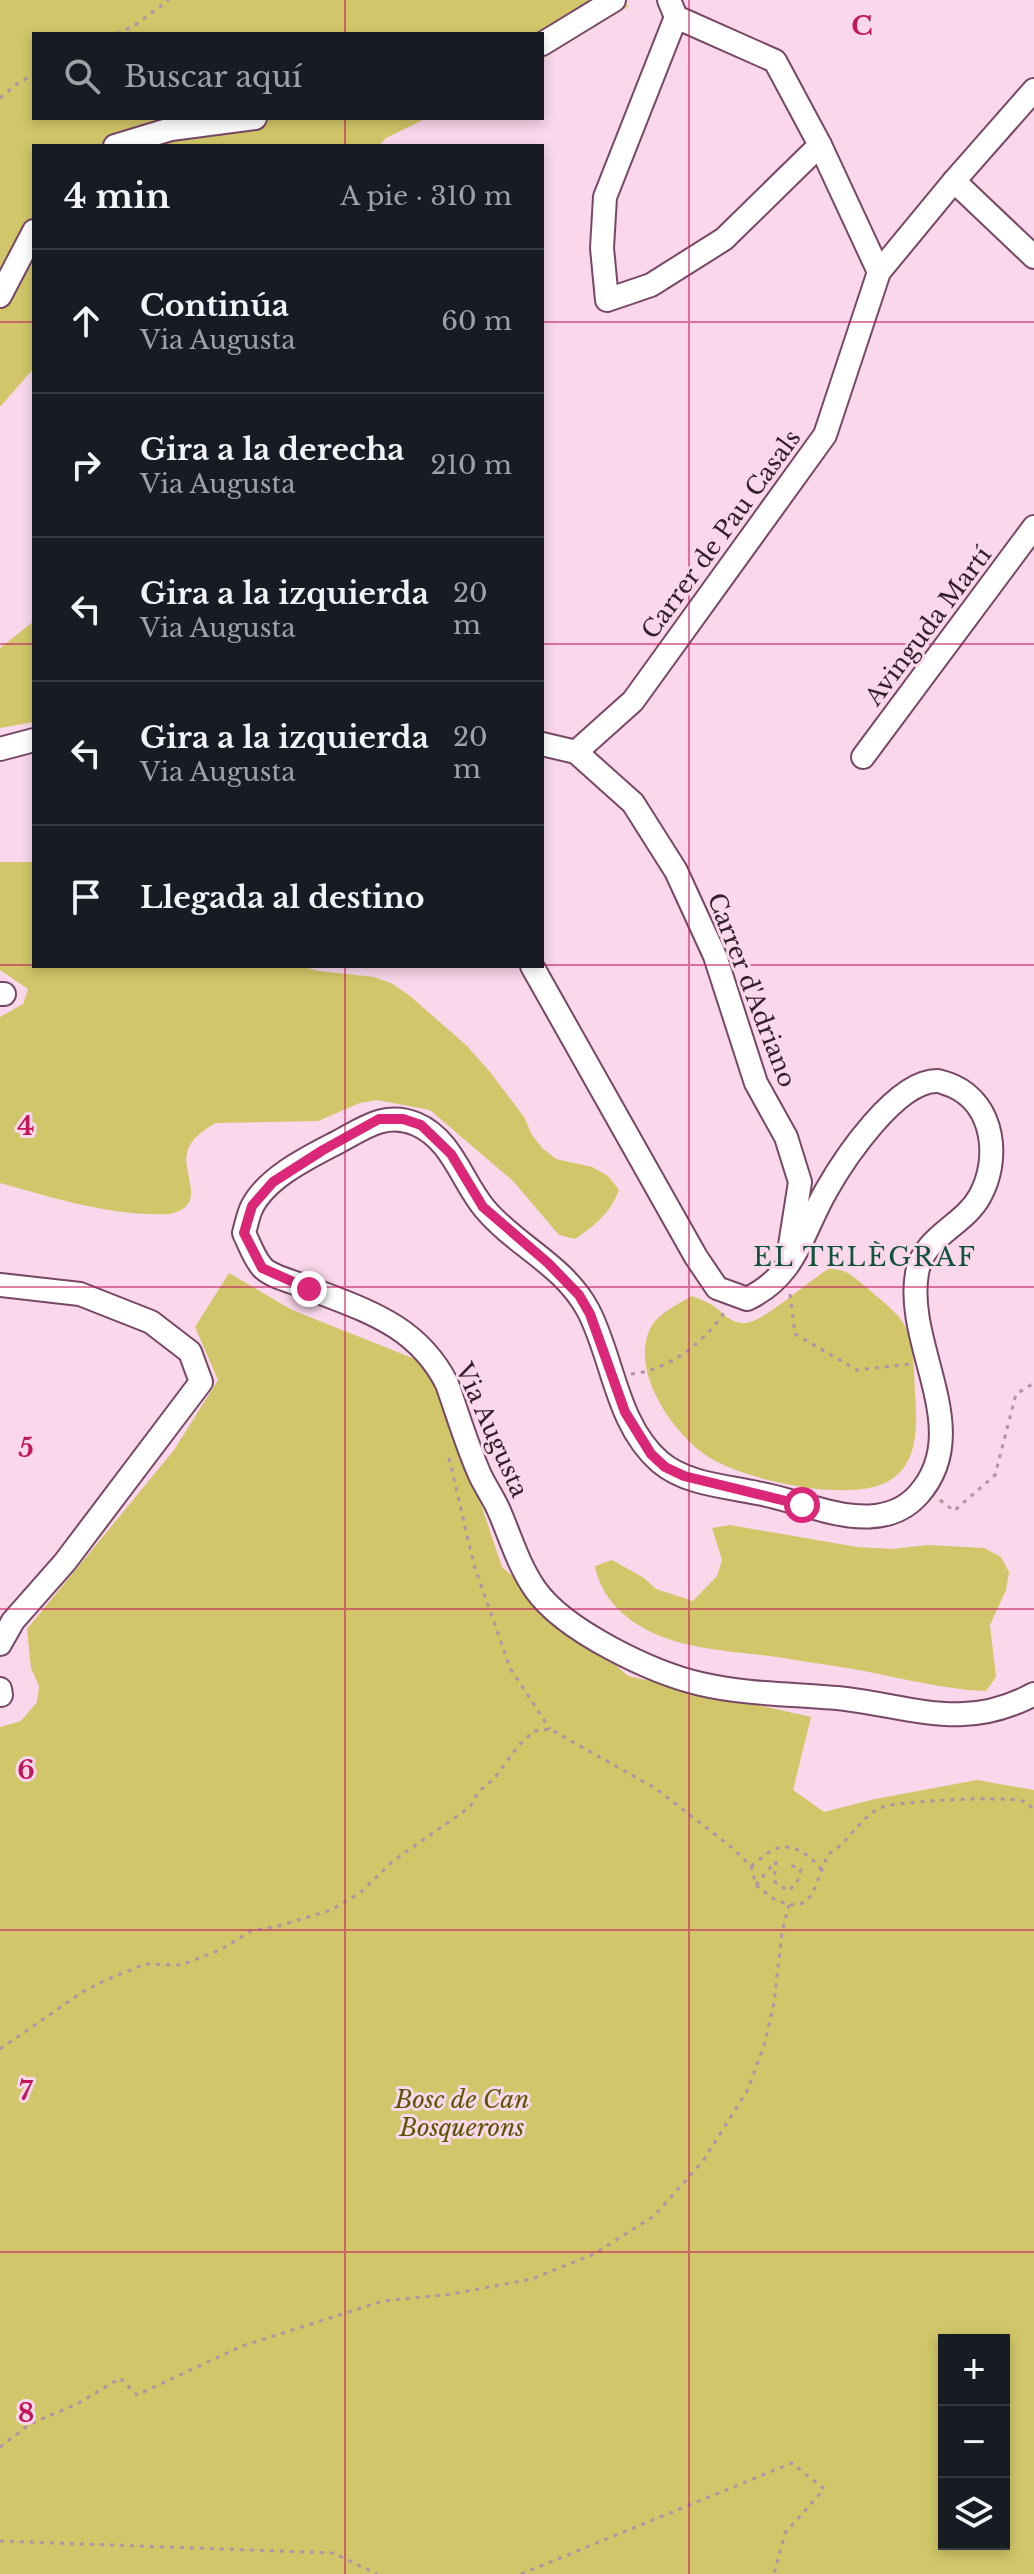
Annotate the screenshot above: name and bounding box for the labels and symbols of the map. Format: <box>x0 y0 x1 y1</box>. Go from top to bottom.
text: C <box>851 10 873 42</box>
street label: Carrer de Pau Casals <box>635 424 807 644</box>
street label: Avinguda Martí <box>858 540 998 712</box>
street label: Carrer d'Adriano <box>702 889 802 1091</box>
text: 4 <box>17 1110 35 1142</box>
district label: EL TELÈGRAF <box>753 1241 977 1273</box>
route end <box>291 1271 327 1307</box>
street label: Via Augusta <box>449 1358 535 1502</box>
text: 5 <box>18 1432 34 1464</box>
route start <box>784 1487 820 1523</box>
text: 6 <box>17 1754 35 1786</box>
text: 7 <box>19 2075 33 2107</box>
park label: Bosc de Can Bosquerons <box>394 2085 529 2142</box>
text: 8 <box>18 2397 34 2429</box>

